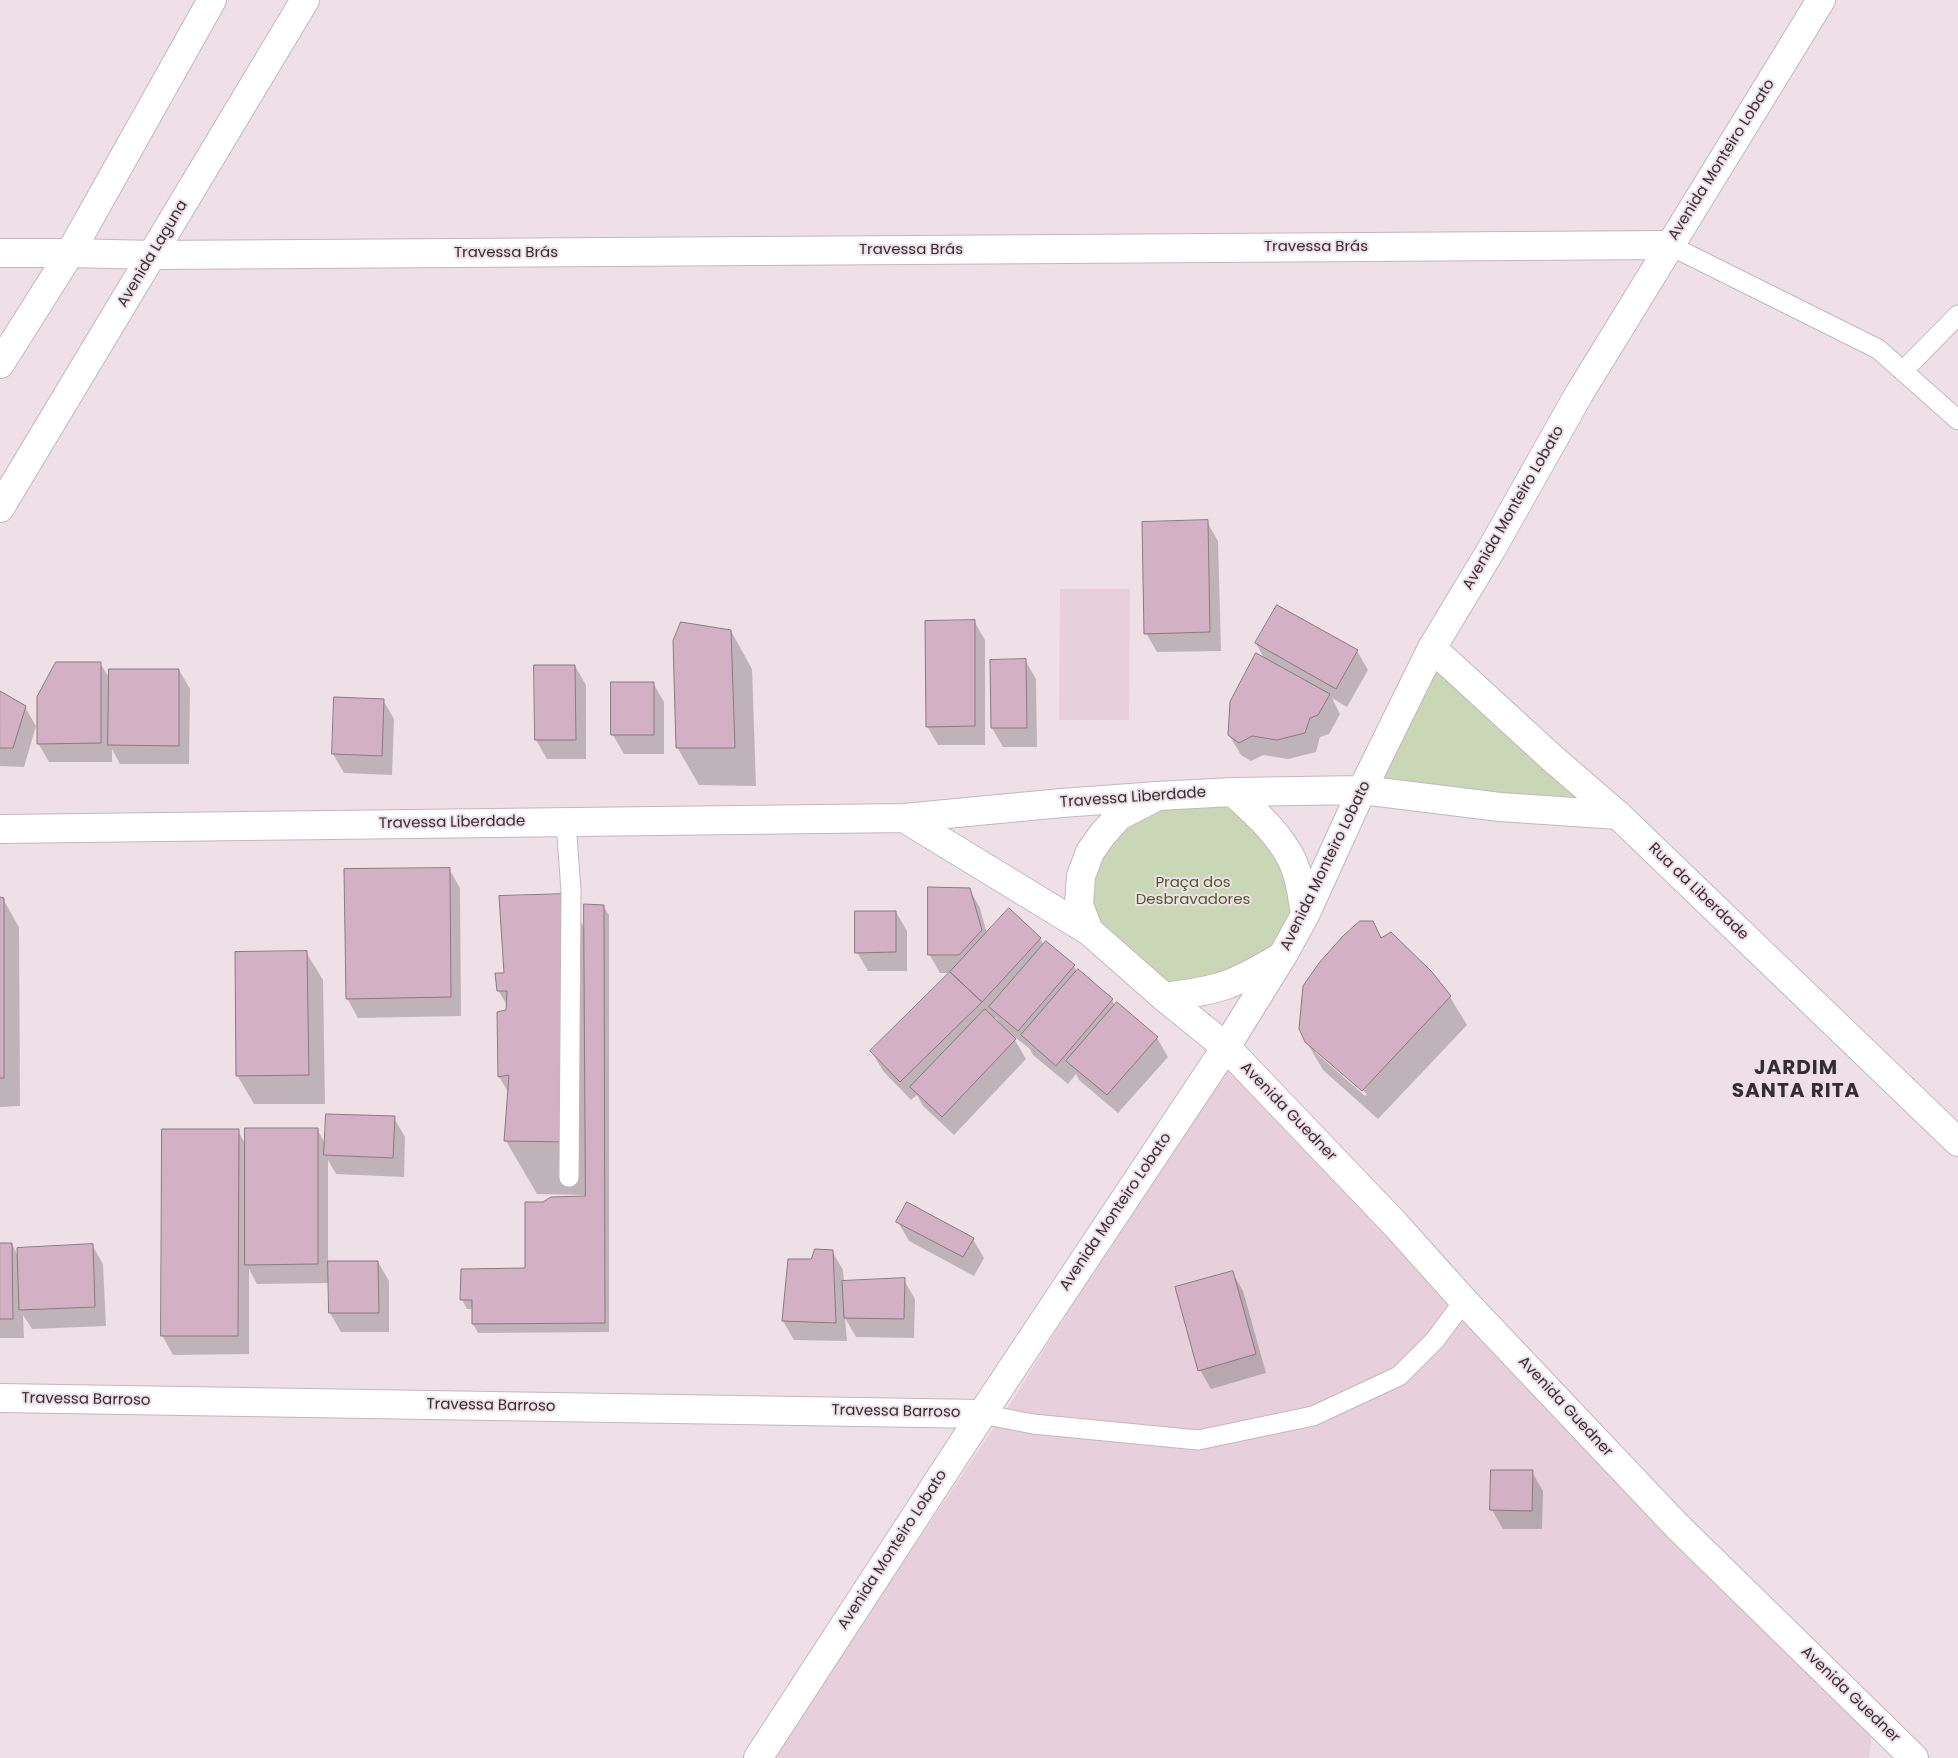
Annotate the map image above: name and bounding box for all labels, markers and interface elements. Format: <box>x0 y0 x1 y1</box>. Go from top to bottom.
street label: Avenida Monteiro Lobato <box>1665 76 1779 244</box>
street label: Avenida Laguna <box>114 197 192 311</box>
street label: Travessa Brás <box>1264 238 1368 256</box>
street label: Travessa Brás <box>859 241 963 259</box>
street label: Travessa Brás <box>454 244 558 262</box>
street label: Avenida Monteiro Lobato <box>1460 423 1568 593</box>
street label: Avenida Monteiro Lobato <box>1277 778 1375 954</box>
street label: Travessa Liberdade <box>1059 784 1207 812</box>
street label: Travessa Liberdade <box>379 813 525 833</box>
street label: Rua da Liberdade <box>1644 840 1752 944</box>
park label: Praça dos Desbravadores <box>1136 874 1250 909</box>
district label: JARDIM SANTA RITA <box>1731 1057 1861 1104</box>
street label: Avenida Guedner <box>1236 1059 1340 1165</box>
street label: Avenida Monteiro Lobato <box>1056 1130 1176 1294</box>
street label: Avenida Guedner <box>1514 1353 1616 1461</box>
street label: Travessa Barroso <box>21 1390 151 1410</box>
street label: Travessa Barroso <box>426 1396 556 1416</box>
street label: Travessa Barroso <box>831 1402 961 1422</box>
street label: Avenida Monteiro Lobato <box>835 1467 951 1633</box>
street label: Avenida Guedner <box>1797 1643 1903 1747</box>

